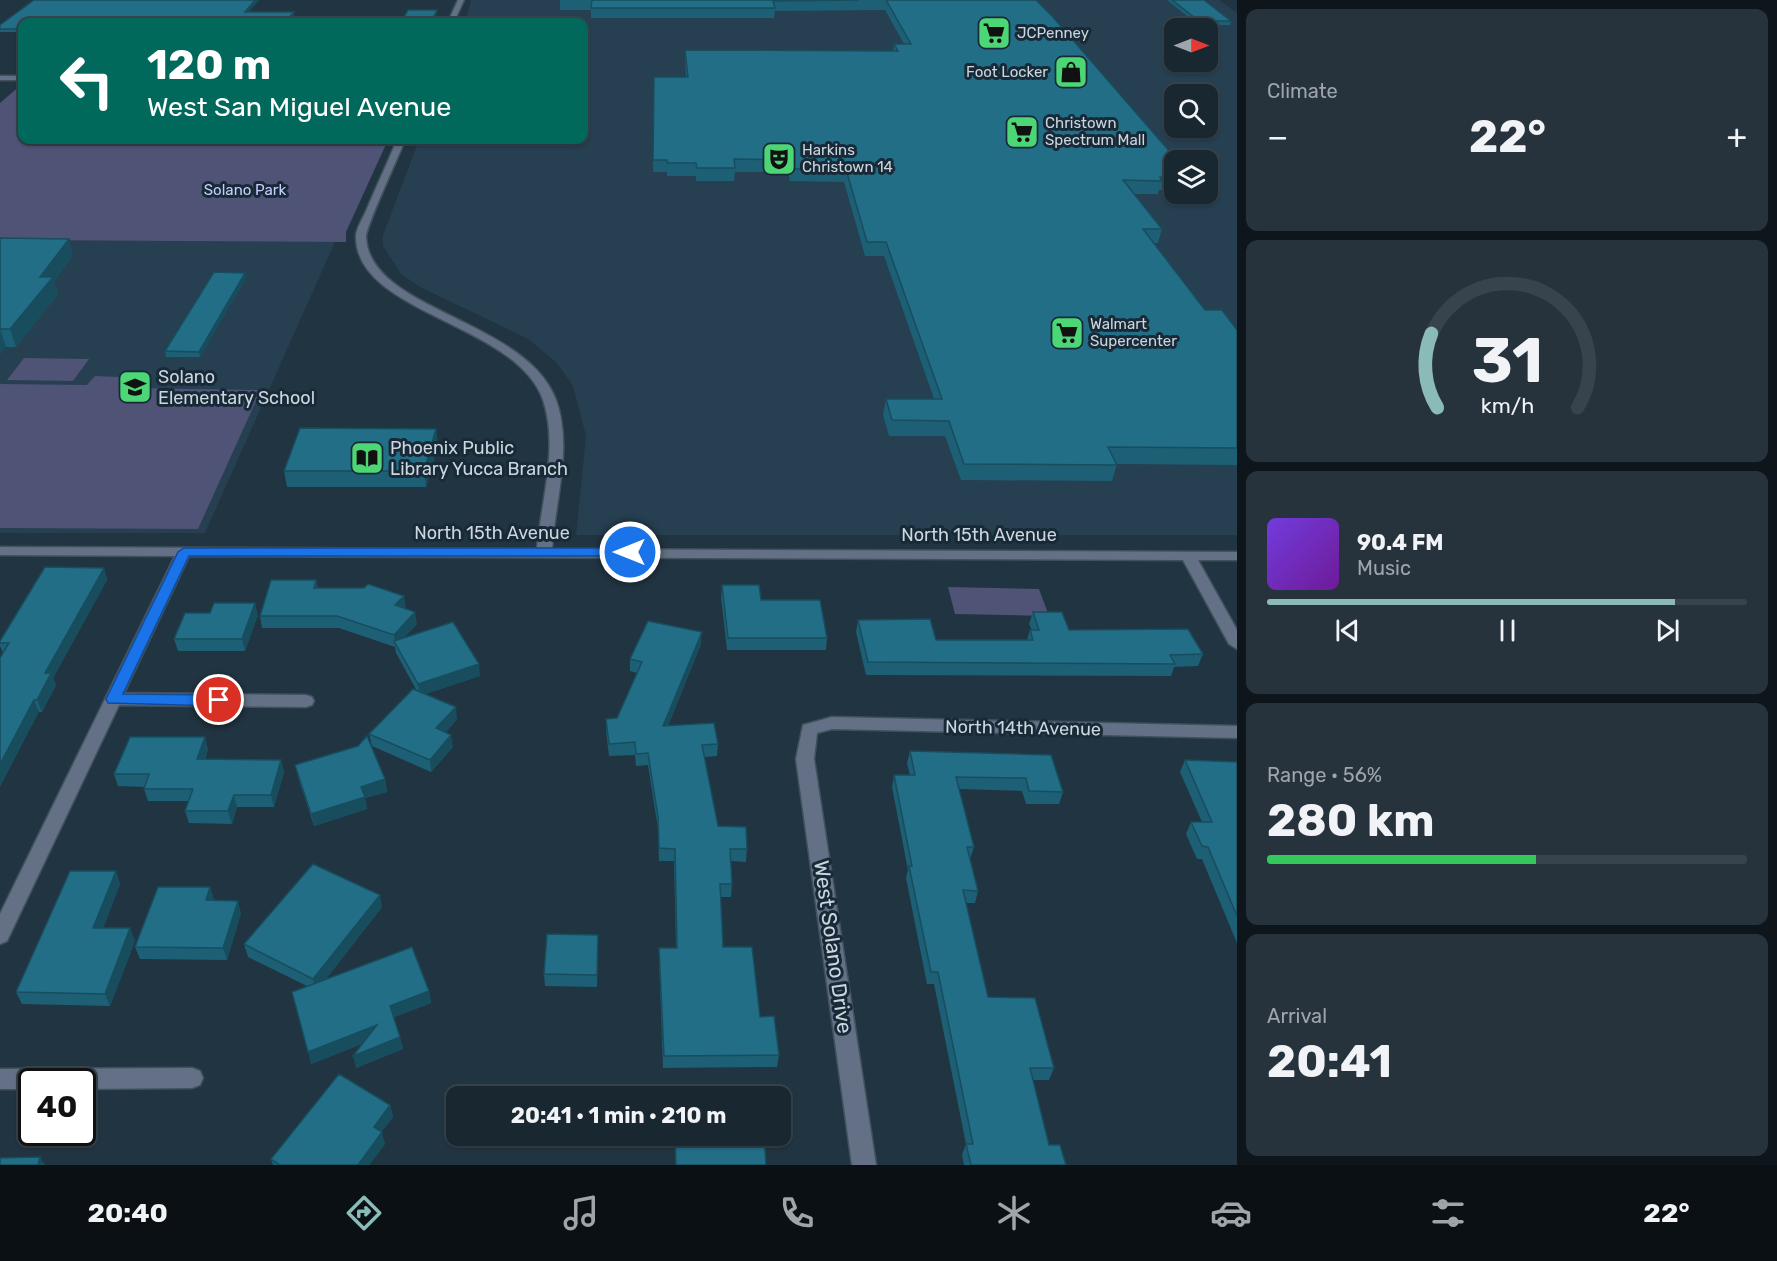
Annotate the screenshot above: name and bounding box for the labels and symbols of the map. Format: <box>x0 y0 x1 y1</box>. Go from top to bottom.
supermarket icon: JCPenney <box>976 15 1012 51</box>
north arrow <box>1164 18 1218 72</box>
place label: JCPenney <box>1017 24 1089 42</box>
shop icon: Foot Locker <box>1053 54 1089 90</box>
place label: Foot Locker <box>966 63 1048 81</box>
supermarket icon: Christown Spectrum Mall <box>1004 114 1040 150</box>
place label: Christown Spectrum Mall <box>1045 114 1145 149</box>
theatre icon: Harkins Christown 14 <box>761 141 797 177</box>
place label: Harkins Christown 14 <box>802 141 893 176</box>
park label: Solano Park <box>204 181 286 199</box>
supermarket icon: Walmart Supercenter <box>1049 315 1085 351</box>
place label: Walmart Supercenter <box>1090 315 1177 350</box>
place label: Solano Elementary School <box>158 366 315 409</box>
school or university icon: Solano Elementary School <box>117 369 153 405</box>
place label: Phoenix Public Library Yucca Branch <box>390 437 568 480</box>
library icon: Phoenix Public Library Yucca Branch <box>349 440 385 476</box>
position arrow <box>598 520 662 584</box>
street label: North 15th Avenue <box>414 522 570 544</box>
street label: North 15th Avenue <box>901 524 1057 546</box>
pin <box>193 674 244 725</box>
street label: North 14th Avenue <box>945 716 1101 740</box>
street label: West Solano Drive <box>809 859 858 1035</box>
speed limit sign: 40 <box>18 1068 96 1146</box>

